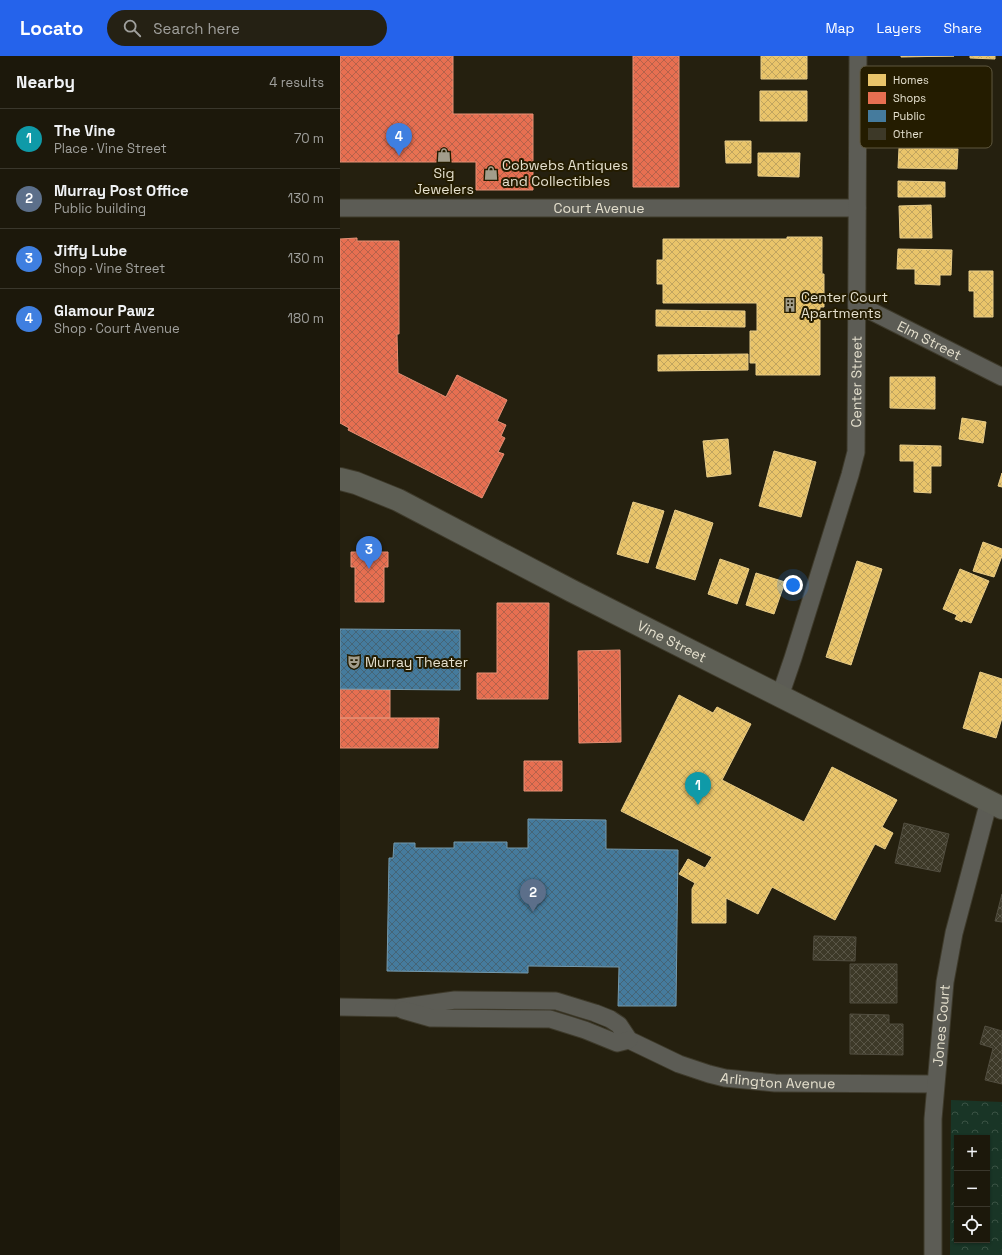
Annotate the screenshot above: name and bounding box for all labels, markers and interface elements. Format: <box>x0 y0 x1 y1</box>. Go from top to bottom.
search box <box>107 10 387 46</box>
text: Locato <box>20 16 83 41</box>
icon: search <box>121 17 143 39</box>
text: Search here <box>153 19 240 38</box>
text: Map <box>825 19 855 37</box>
text: Layers <box>877 19 921 37</box>
text: Share <box>943 19 982 37</box>
legend <box>860 66 992 148</box>
text: Nearby <box>16 71 75 93</box>
text: Homes <box>893 73 929 87</box>
text: 4 results <box>269 74 324 91</box>
text: Shops <box>893 91 926 105</box>
text: Public <box>893 109 925 123</box>
text: The Vine <box>54 121 116 140</box>
pin: 4 <box>386 123 412 156</box>
text: Other <box>893 127 923 141</box>
text: 1 <box>26 130 32 147</box>
text: 70 m <box>294 130 324 147</box>
text: Place · Vine Street <box>54 140 167 157</box>
shop icon: Sig Jewelers <box>436 147 452 163</box>
place label: Cobwebs Antiques and Collectibles <box>502 156 628 190</box>
place label: Sig Jewelers <box>414 164 474 198</box>
shop icon: Cobwebs Antiques and Collectibles <box>483 165 499 181</box>
text: Murray Post Office <box>54 181 189 200</box>
text: 2 <box>25 190 33 207</box>
text: 130 m <box>288 190 324 207</box>
street label: Court Avenue <box>554 199 644 217</box>
text: Public building <box>54 200 146 217</box>
text: Jiffy Lube <box>54 241 127 260</box>
text: 3 <box>25 250 33 267</box>
text: 130 m <box>288 250 324 267</box>
text: Shop · Vine Street <box>54 260 165 277</box>
place label: Center Court Apartments <box>801 288 888 322</box>
building icon: Center Court Apartments <box>782 297 798 313</box>
text: Glamour Pawz <box>54 301 155 320</box>
text: 4 <box>25 310 33 327</box>
text: 180 m <box>288 310 324 327</box>
street label: Elm Street <box>894 317 965 364</box>
text: Shop · Court Avenue <box>54 320 180 337</box>
street label: Center Street <box>847 336 866 428</box>
pin: 3 <box>356 536 382 569</box>
your location <box>783 575 803 595</box>
street label: Vine Street <box>634 616 710 666</box>
place label: Murray Theater <box>365 653 468 671</box>
theatre icon: Murray Theater <box>346 654 362 670</box>
pin: 1 <box>685 772 711 805</box>
pin: 2 <box>520 879 546 912</box>
street label: Jones Court <box>929 983 954 1067</box>
street label: Arlington Avenue <box>719 1068 835 1092</box>
map controls <box>954 1135 990 1243</box>
button: + <box>954 1135 990 1171</box>
button: − <box>954 1171 990 1207</box>
button: locate <box>954 1207 990 1243</box>

